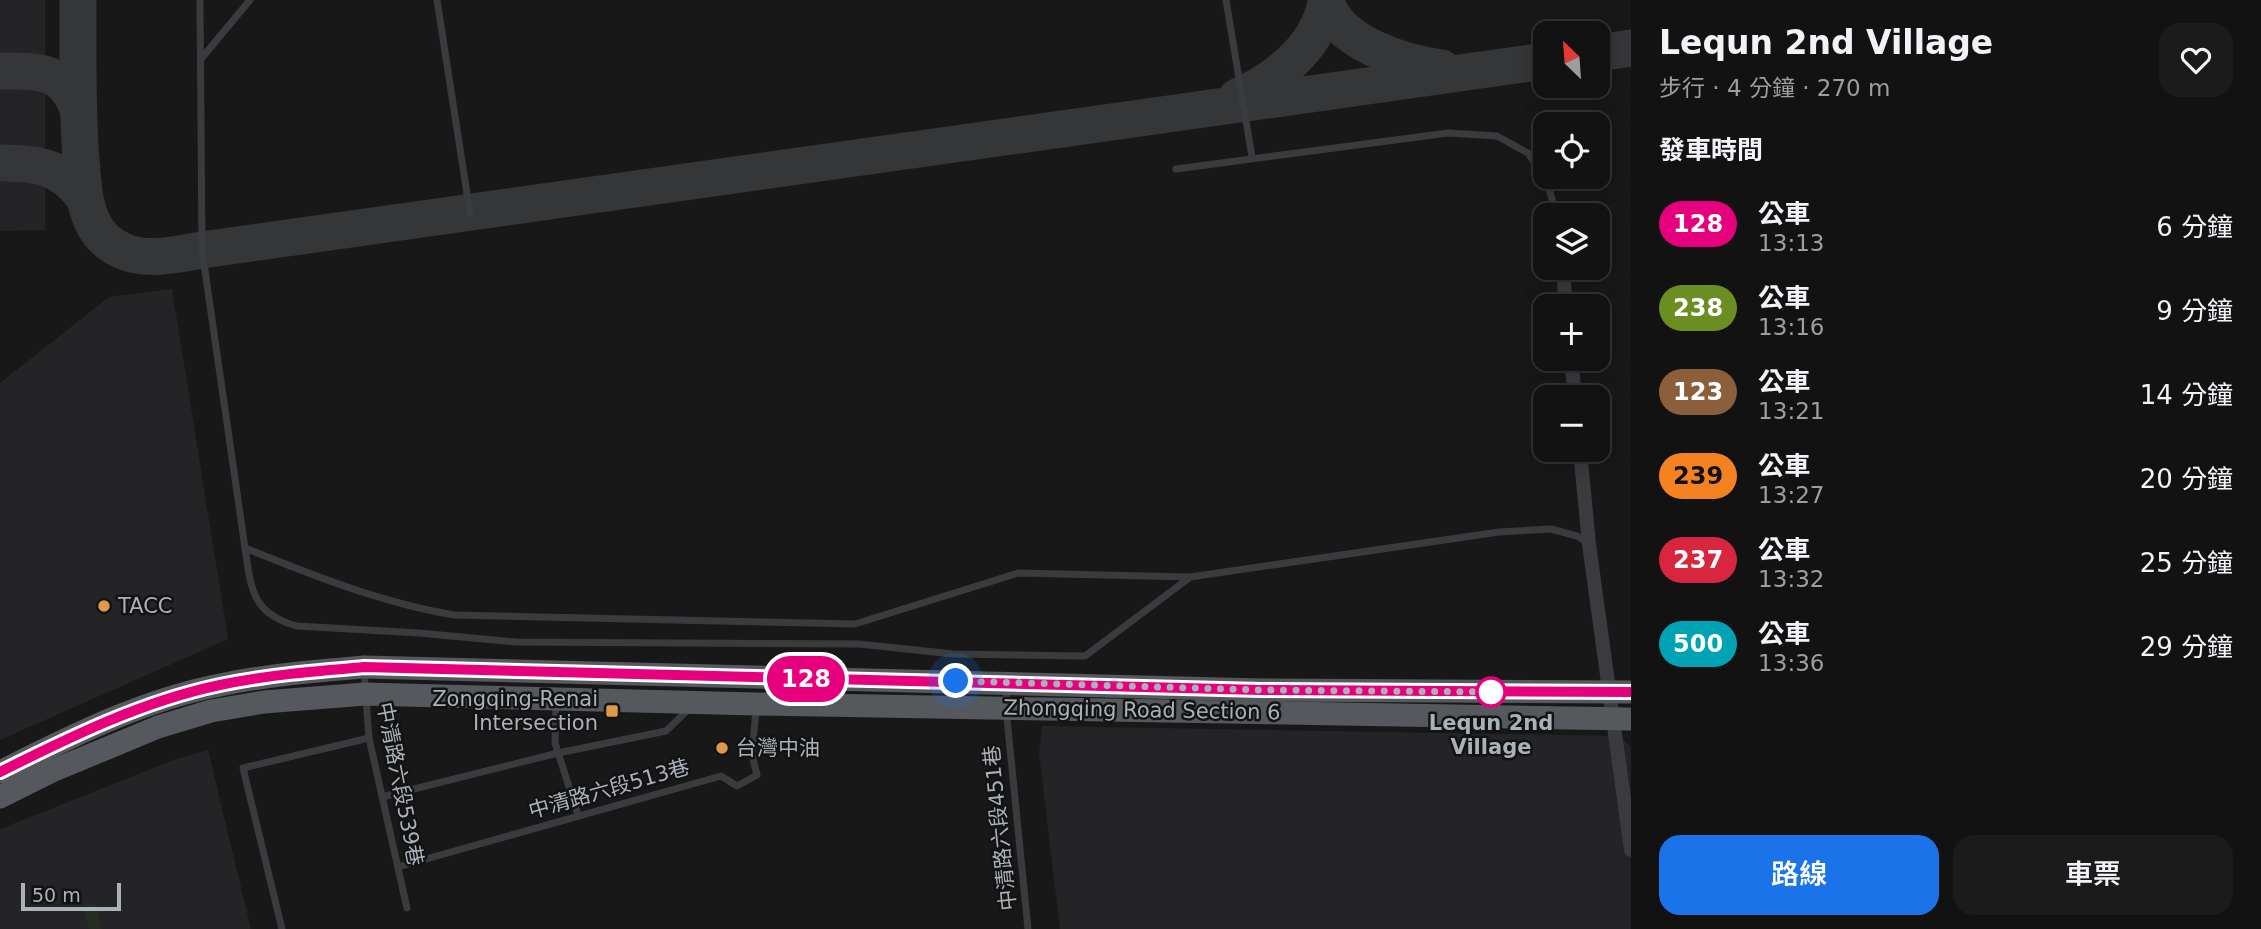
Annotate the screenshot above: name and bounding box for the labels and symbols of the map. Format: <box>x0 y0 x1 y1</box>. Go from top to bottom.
north arrow <box>1533 21 1610 98</box>
place label: TACC <box>117 594 173 618</box>
marker: TACC <box>96 598 112 614</box>
line badge: 128 <box>766 656 846 702</box>
your location <box>938 663 973 698</box>
marker: Lequn 2nd Village <box>1476 677 1506 707</box>
place label: Zongqing-Renai Intersection <box>432 687 598 735</box>
street label: Zhongqing Road Section 6 <box>1003 696 1281 724</box>
street label: 中清路六段539巷 <box>372 700 428 868</box>
marker: Zongqing-Renai Intersection <box>604 703 620 719</box>
place label: Lequn 2nd Village <box>1429 711 1553 759</box>
place label: 台灣中油 <box>736 736 820 760</box>
marker: 台灣中油 <box>714 740 730 756</box>
street label: 中清路六段451巷 <box>979 744 1021 912</box>
street label: 中清路六段513巷 <box>526 755 692 823</box>
scale bar <box>21 880 121 912</box>

